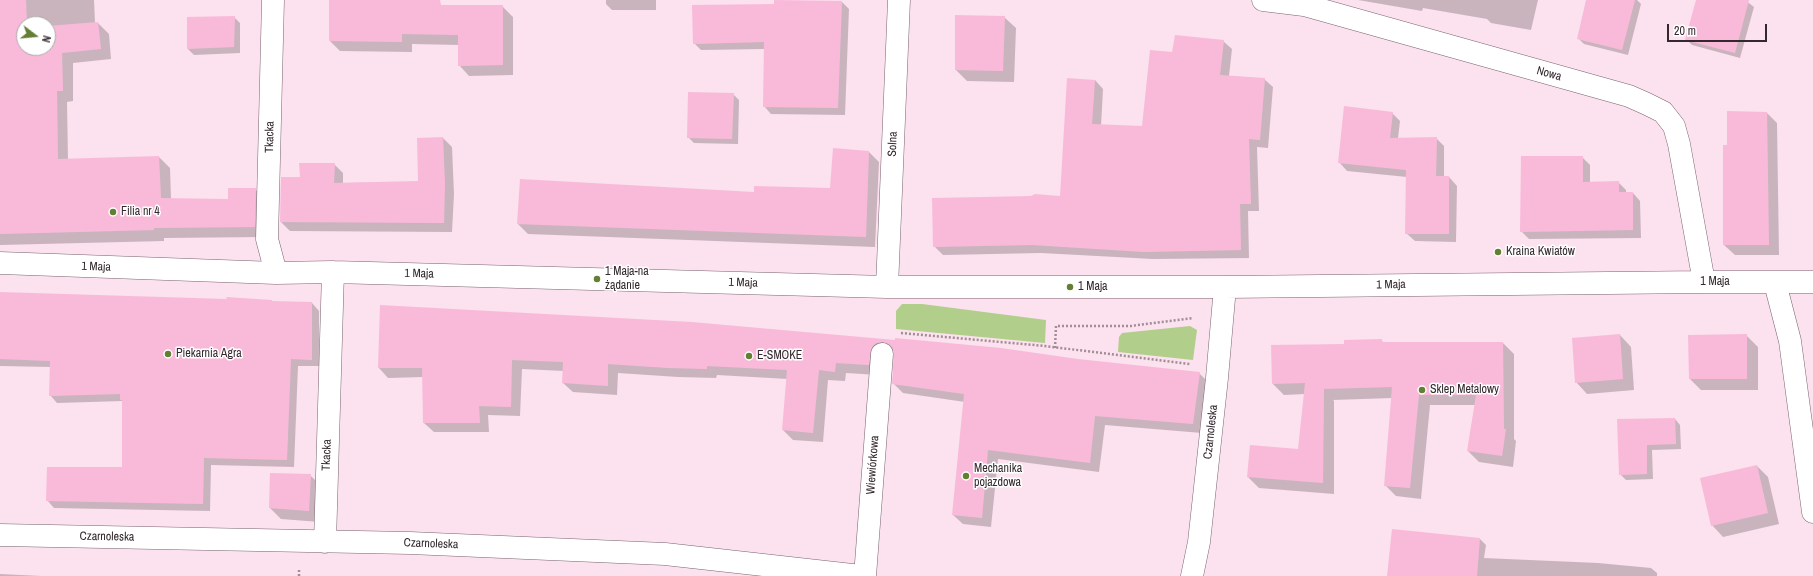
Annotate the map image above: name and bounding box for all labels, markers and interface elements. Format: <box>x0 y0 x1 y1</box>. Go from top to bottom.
north arrow <box>16 16 56 56</box>
scale bar <box>1669 16 1769 42</box>
text: 20 m <box>1674 23 1696 39</box>
text: N <box>39 34 54 44</box>
street label: Nowa <box>1535 64 1563 84</box>
street label: Tkacka <box>263 121 277 153</box>
street label: Solna <box>885 131 901 157</box>
place label: Filia nr 4 <box>121 205 160 219</box>
marker: Filia nr 4 <box>108 207 118 217</box>
place label: Kraina Kwiatów <box>1506 245 1575 259</box>
marker: Kraina Kwiatów <box>1493 247 1503 257</box>
street label: 1 Maja <box>81 259 111 275</box>
place label: 1 Maja-na żądanie <box>605 265 649 293</box>
street label: 1 Maja <box>404 267 434 281</box>
marker: 1 Maja-na żądanie <box>592 274 602 284</box>
street label: 1 Maja <box>728 275 758 291</box>
street label: 1 Maja <box>1700 275 1730 289</box>
street label: 1 Maja <box>1376 278 1406 292</box>
place label: 1 Maja <box>1078 280 1108 294</box>
marker: 1 Maja <box>1065 282 1075 292</box>
place label: Piekarnia Agra <box>176 347 242 361</box>
marker: Piekarnia Agra <box>163 349 173 359</box>
place label: E-SMOKE <box>757 349 802 363</box>
marker: E-SMOKE <box>744 351 754 361</box>
place label: Sklep Metalowy <box>1430 383 1499 397</box>
marker: Sklep Metalowy <box>1417 385 1427 395</box>
street label: Czarnoleska <box>1201 404 1221 460</box>
street label: Wiewiórkowa <box>864 435 882 495</box>
street label: Tkacka <box>319 439 335 471</box>
place label: Mechanika pojazdowa <box>974 462 1022 490</box>
marker: Mechanika pojazdowa <box>961 471 971 481</box>
street label: Czarnoleska <box>80 529 134 545</box>
street label: Czarnoleska <box>403 536 459 552</box>

